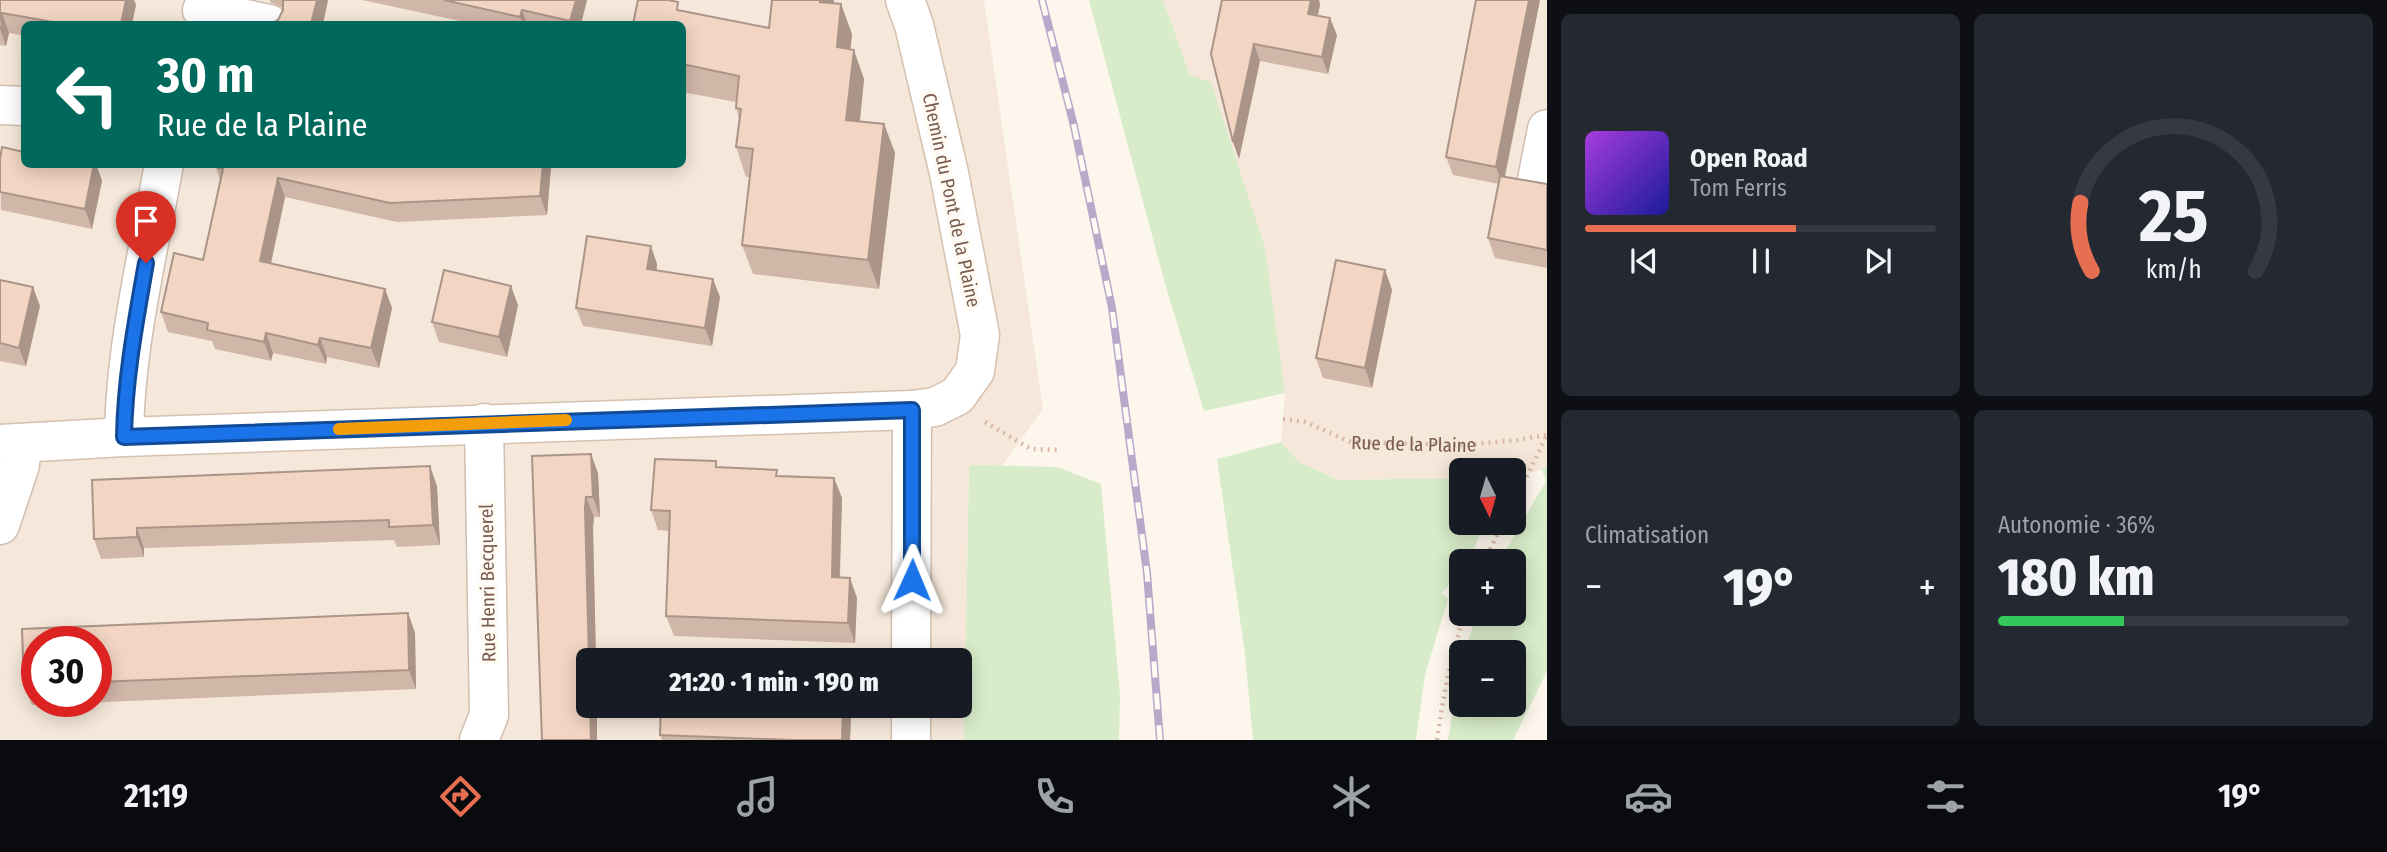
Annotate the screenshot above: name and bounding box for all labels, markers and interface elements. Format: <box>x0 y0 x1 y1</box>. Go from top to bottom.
text: 30 m <box>157 46 255 105</box>
icon: left <box>42 49 133 140</box>
street label: Chemin du Pont de la Plaine <box>918 91 985 309</box>
text: Rue de la Plaine <box>157 106 368 144</box>
text: Open Road <box>1690 143 1808 174</box>
text: Tom Ferris <box>1690 174 1787 202</box>
text: 25 <box>2138 174 2208 261</box>
pin <box>116 191 176 263</box>
icon: arrive <box>127 202 165 240</box>
icon: previous <box>1625 242 1663 280</box>
icon: pause <box>1742 242 1780 280</box>
icon: next <box>1859 242 1897 280</box>
text: km/h <box>2146 255 2201 285</box>
street label: Rue de la Plaine <box>1351 431 1477 457</box>
north arrow <box>1449 458 1526 536</box>
map controls <box>1449 458 1526 717</box>
street label: Rue Henri Becquerel <box>475 504 500 662</box>
text: Autonomie · 36% <box>1998 511 2155 539</box>
text: Climatisation <box>1585 521 1709 549</box>
position arrow <box>875 543 949 617</box>
text: 180 km <box>1998 546 2154 609</box>
button: + <box>1449 549 1526 626</box>
text: 19° <box>1723 556 1798 619</box>
text: − <box>1585 564 1602 610</box>
text: + <box>1919 564 1936 610</box>
speed limit sign: 30 <box>21 626 112 717</box>
button: − <box>1449 640 1526 717</box>
text: 21:20 · 1 min · 190 m <box>669 667 879 698</box>
icon: directions <box>436 772 485 821</box>
icon: music <box>733 772 782 821</box>
icon: phone <box>1030 772 1079 821</box>
icon: climate <box>1327 772 1376 821</box>
icon: car <box>1624 772 1673 821</box>
icon: filters <box>1921 772 1970 821</box>
text: 21:19 <box>124 777 188 815</box>
text: 19° <box>2218 777 2263 815</box>

